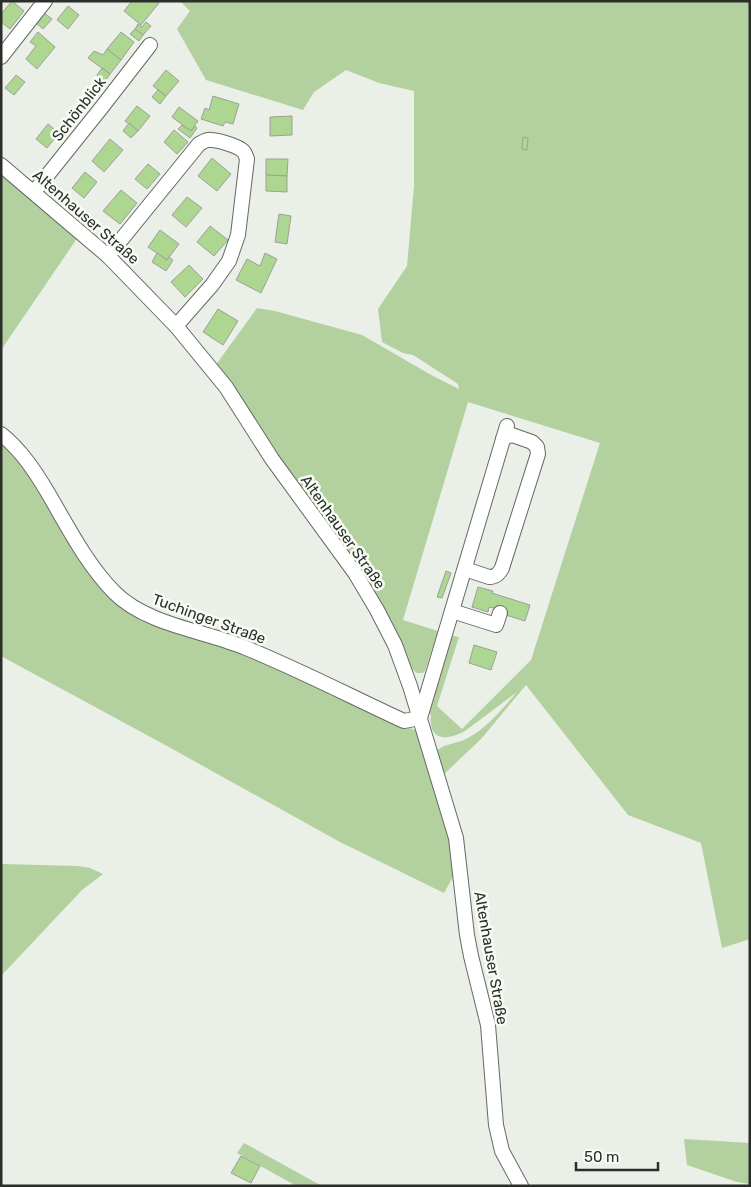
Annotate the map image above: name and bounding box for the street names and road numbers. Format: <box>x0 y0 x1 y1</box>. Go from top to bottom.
street label: Schönblick <box>48 73 110 145</box>
street label: Altenhauser Straße <box>29 166 143 268</box>
street label: Altenhauser Straße <box>297 472 389 592</box>
street label: Tuchinger Straße <box>150 590 268 648</box>
street label: Altenhauser Straße <box>470 890 512 1026</box>

